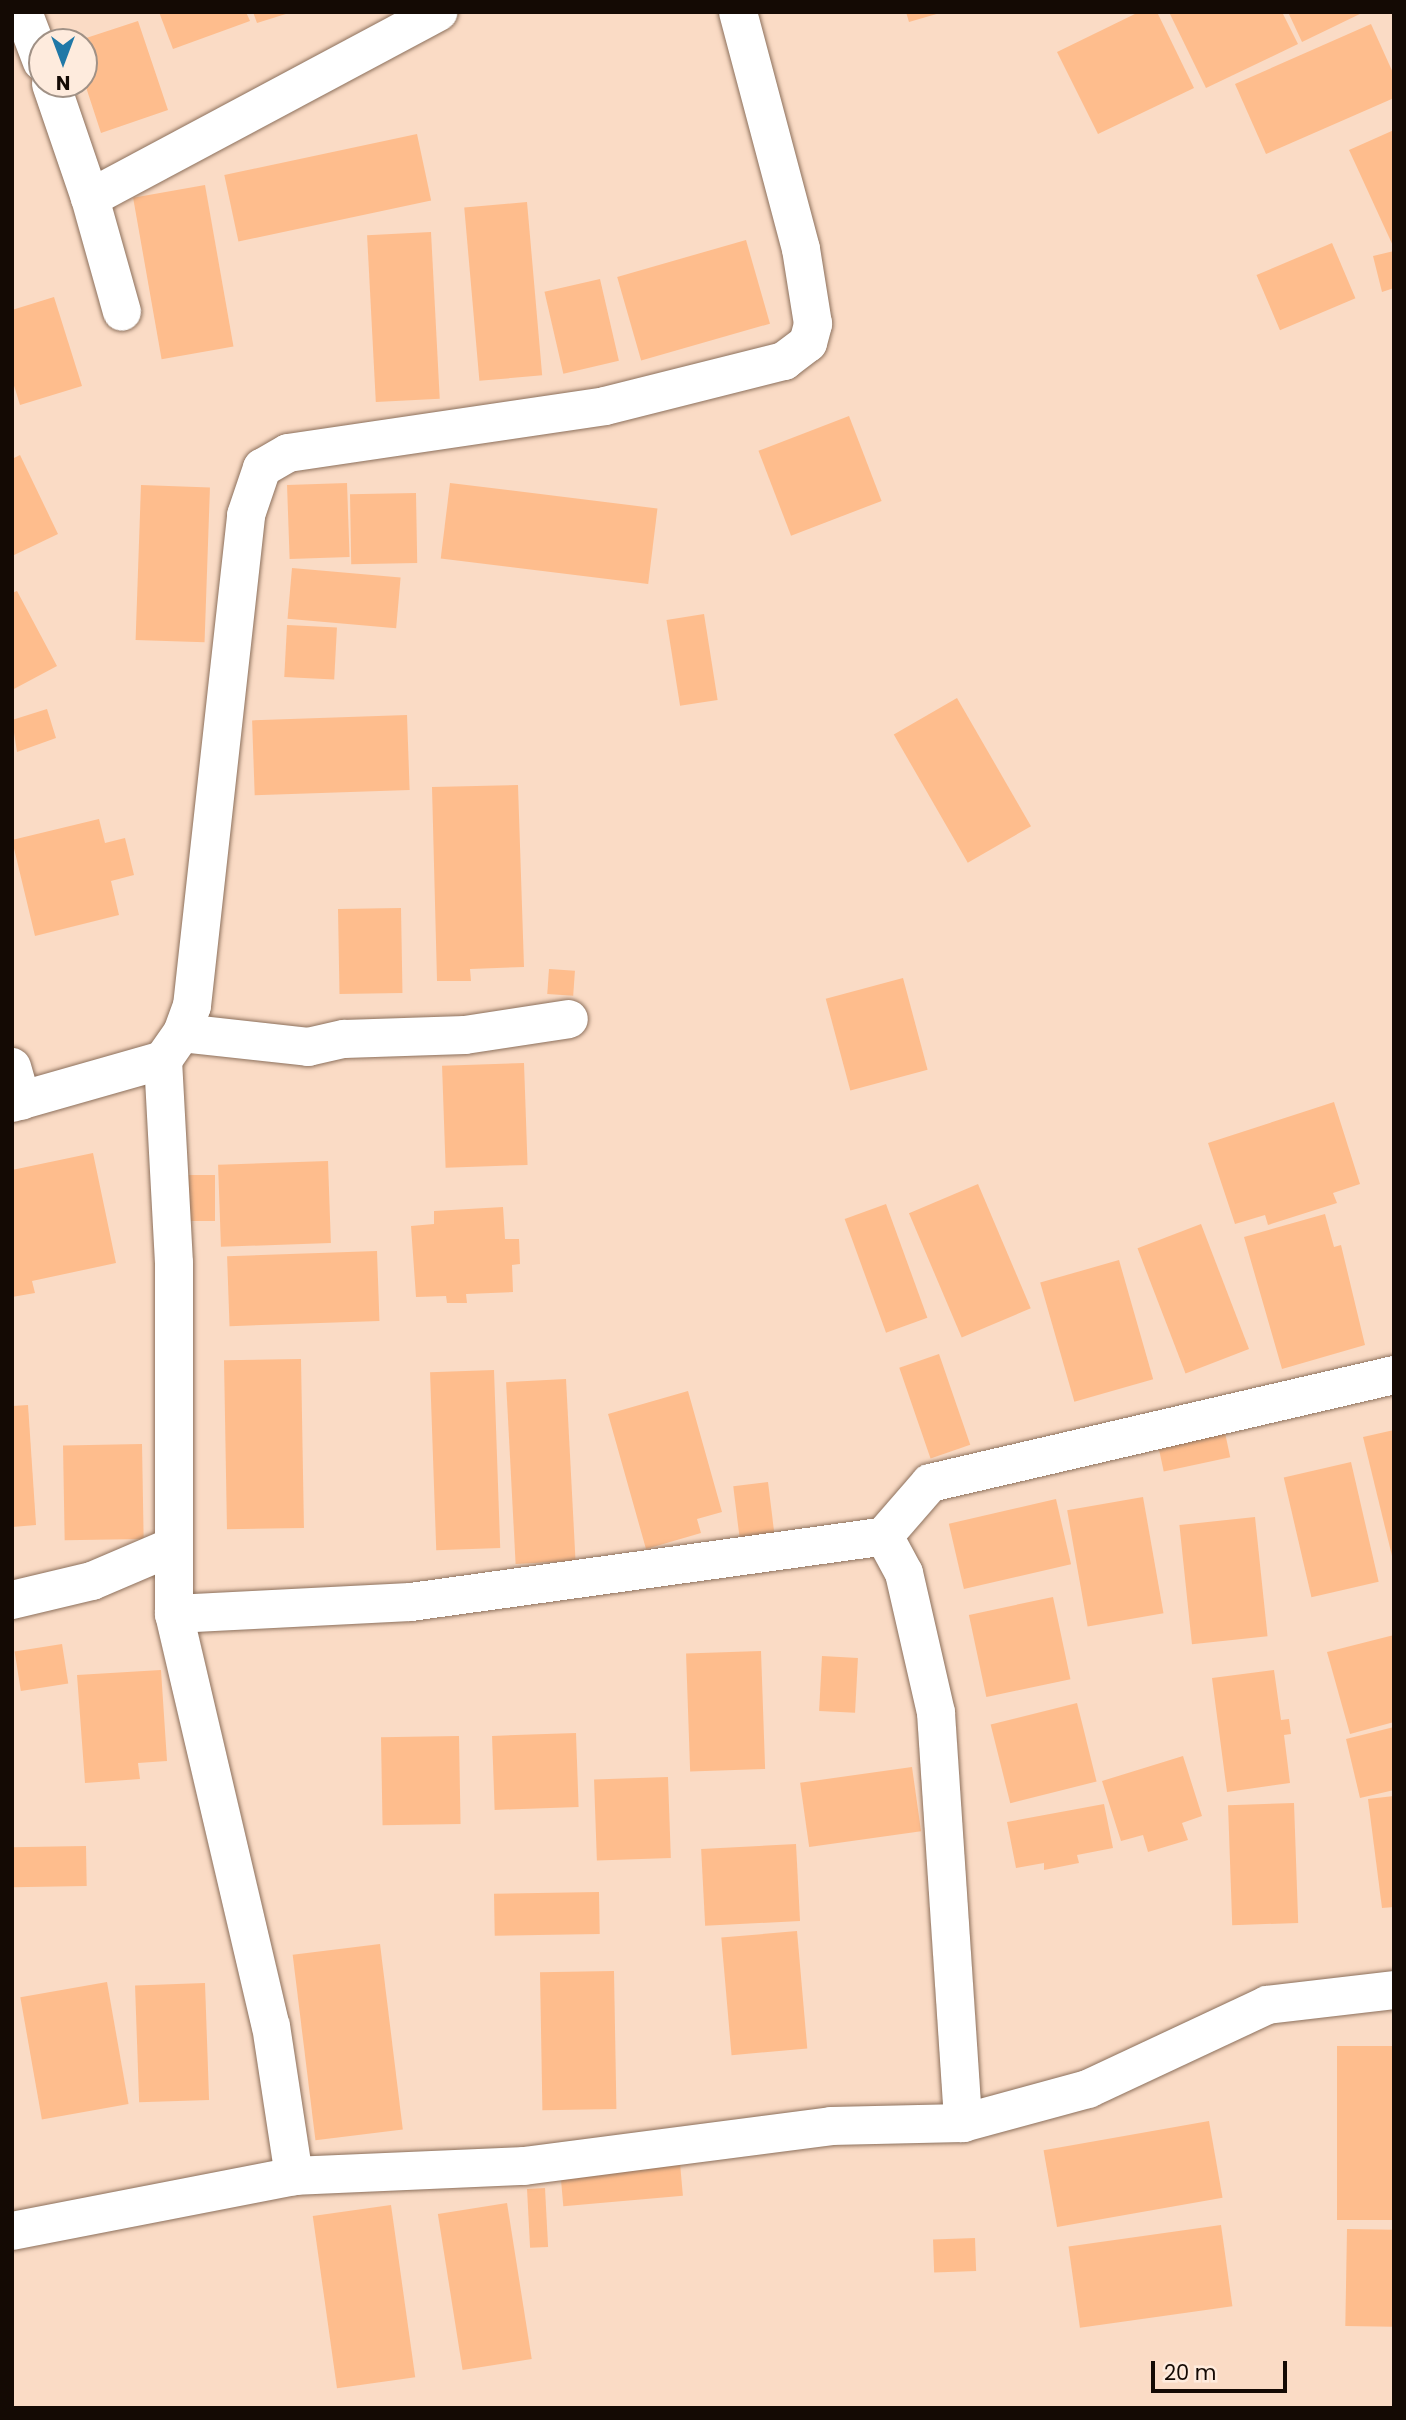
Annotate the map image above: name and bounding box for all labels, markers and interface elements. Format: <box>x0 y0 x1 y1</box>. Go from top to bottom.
north arrow <box>28 28 98 98</box>
text: N <box>56 69 70 96</box>
scale bar <box>1154 2346 1290 2390</box>
text: 20 m <box>1164 2358 1217 2387</box>

